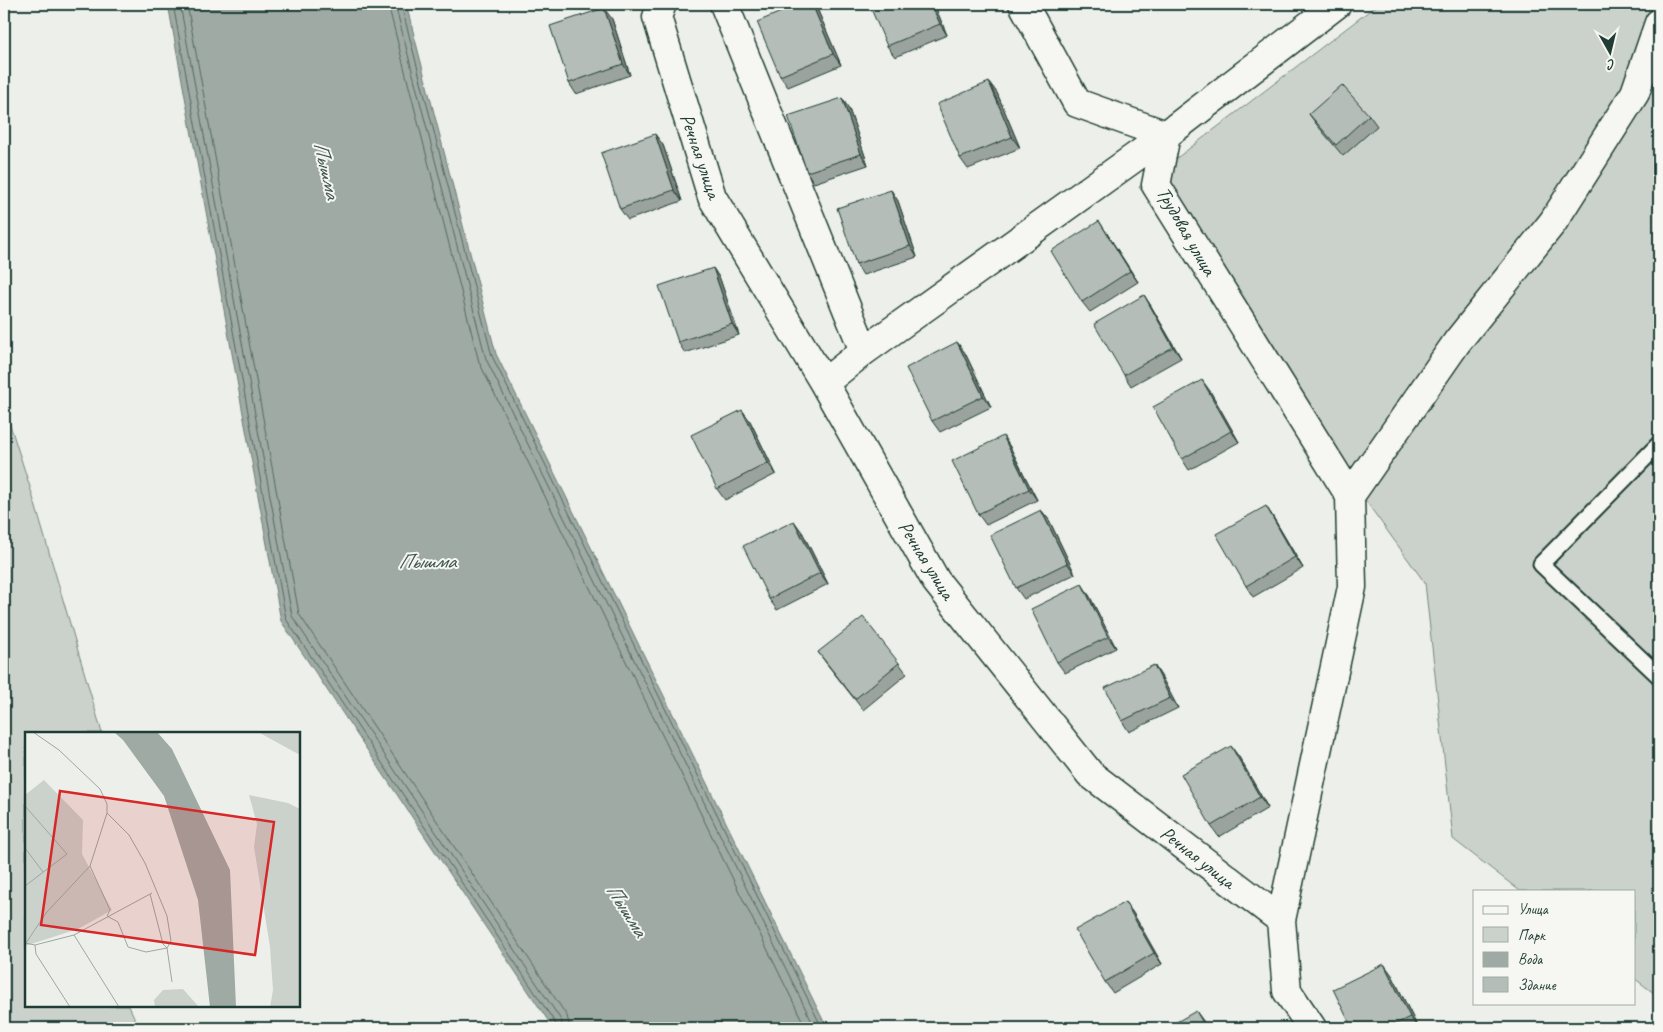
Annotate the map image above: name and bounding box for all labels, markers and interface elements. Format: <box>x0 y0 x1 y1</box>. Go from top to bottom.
north arrow <box>1586 28 1636 78</box>
text: С <box>1605 55 1616 74</box>
street label: Речная улица <box>674 110 727 204</box>
water label: Пышма <box>308 139 347 203</box>
street label: Трудовая улица <box>1151 182 1223 281</box>
street label: Речная улица <box>893 516 961 606</box>
water label: Пышма <box>398 548 458 574</box>
inset map <box>25 732 300 1007</box>
street label: Речная улица <box>1155 820 1242 895</box>
water label: Пышма <box>601 879 654 943</box>
legend <box>1473 890 1636 1004</box>
text: Улица <box>1518 900 1549 919</box>
text: Парк <box>1518 926 1546 945</box>
text: Вода <box>1518 950 1543 969</box>
text: Здание <box>1518 976 1557 995</box>

